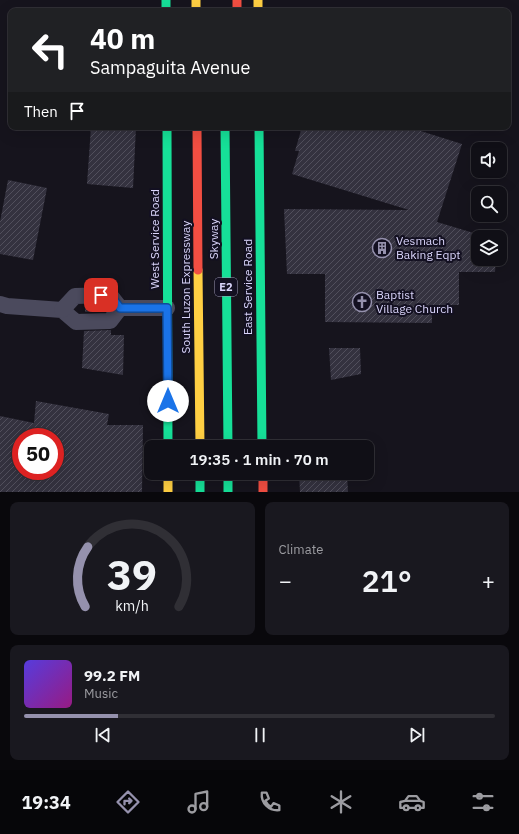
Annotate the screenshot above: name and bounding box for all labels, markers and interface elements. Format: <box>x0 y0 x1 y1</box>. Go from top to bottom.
text: 40 m <box>90 20 155 57</box>
icon: left <box>24 24 76 76</box>
text: Sampaguita Avenue <box>90 56 250 79</box>
icon: arrive <box>66 100 88 122</box>
text: Then <box>24 102 58 121</box>
map controls <box>471 142 507 266</box>
button: sound <box>471 142 507 178</box>
button: search <box>471 186 507 222</box>
street label: West Service Road <box>147 189 162 289</box>
street label: Skyway <box>206 219 221 259</box>
street label: South Luzon Expressway <box>178 221 193 353</box>
button: layers <box>471 230 507 266</box>
place label: Vesmach Baking Eqpt <box>396 233 461 262</box>
building icon: Vesmach Baking Eqpt <box>371 237 393 259</box>
street label: East Service Road <box>240 239 255 335</box>
pin <box>84 278 118 312</box>
road number: E2 <box>215 278 237 296</box>
icon: arrive <box>90 284 112 306</box>
place label: Baptist Village Church <box>376 287 453 316</box>
church icon: Baptist Village Church <box>351 291 373 313</box>
position arrow <box>147 380 189 422</box>
speed limit sign: 50 <box>12 428 64 480</box>
text: 19:35 · 1 min · 70 m <box>189 450 329 469</box>
text: Climate <box>279 541 323 558</box>
text: 39 <box>107 546 157 600</box>
text: 21° <box>362 561 412 600</box>
text: − <box>279 566 292 595</box>
text: + <box>482 566 495 595</box>
text: km/h <box>115 595 149 614</box>
text: 99.2 FM <box>84 666 140 685</box>
text: Music <box>84 685 118 702</box>
icon: previous <box>92 724 114 746</box>
icon: pause <box>249 724 271 746</box>
icon: next <box>406 724 428 746</box>
icon: directions <box>114 788 142 816</box>
icon: music <box>185 788 213 816</box>
icon: phone <box>256 788 284 816</box>
icon: climate <box>327 788 355 816</box>
icon: car <box>398 788 426 816</box>
icon: filters <box>469 788 497 816</box>
text: 19:34 <box>22 791 71 814</box>

